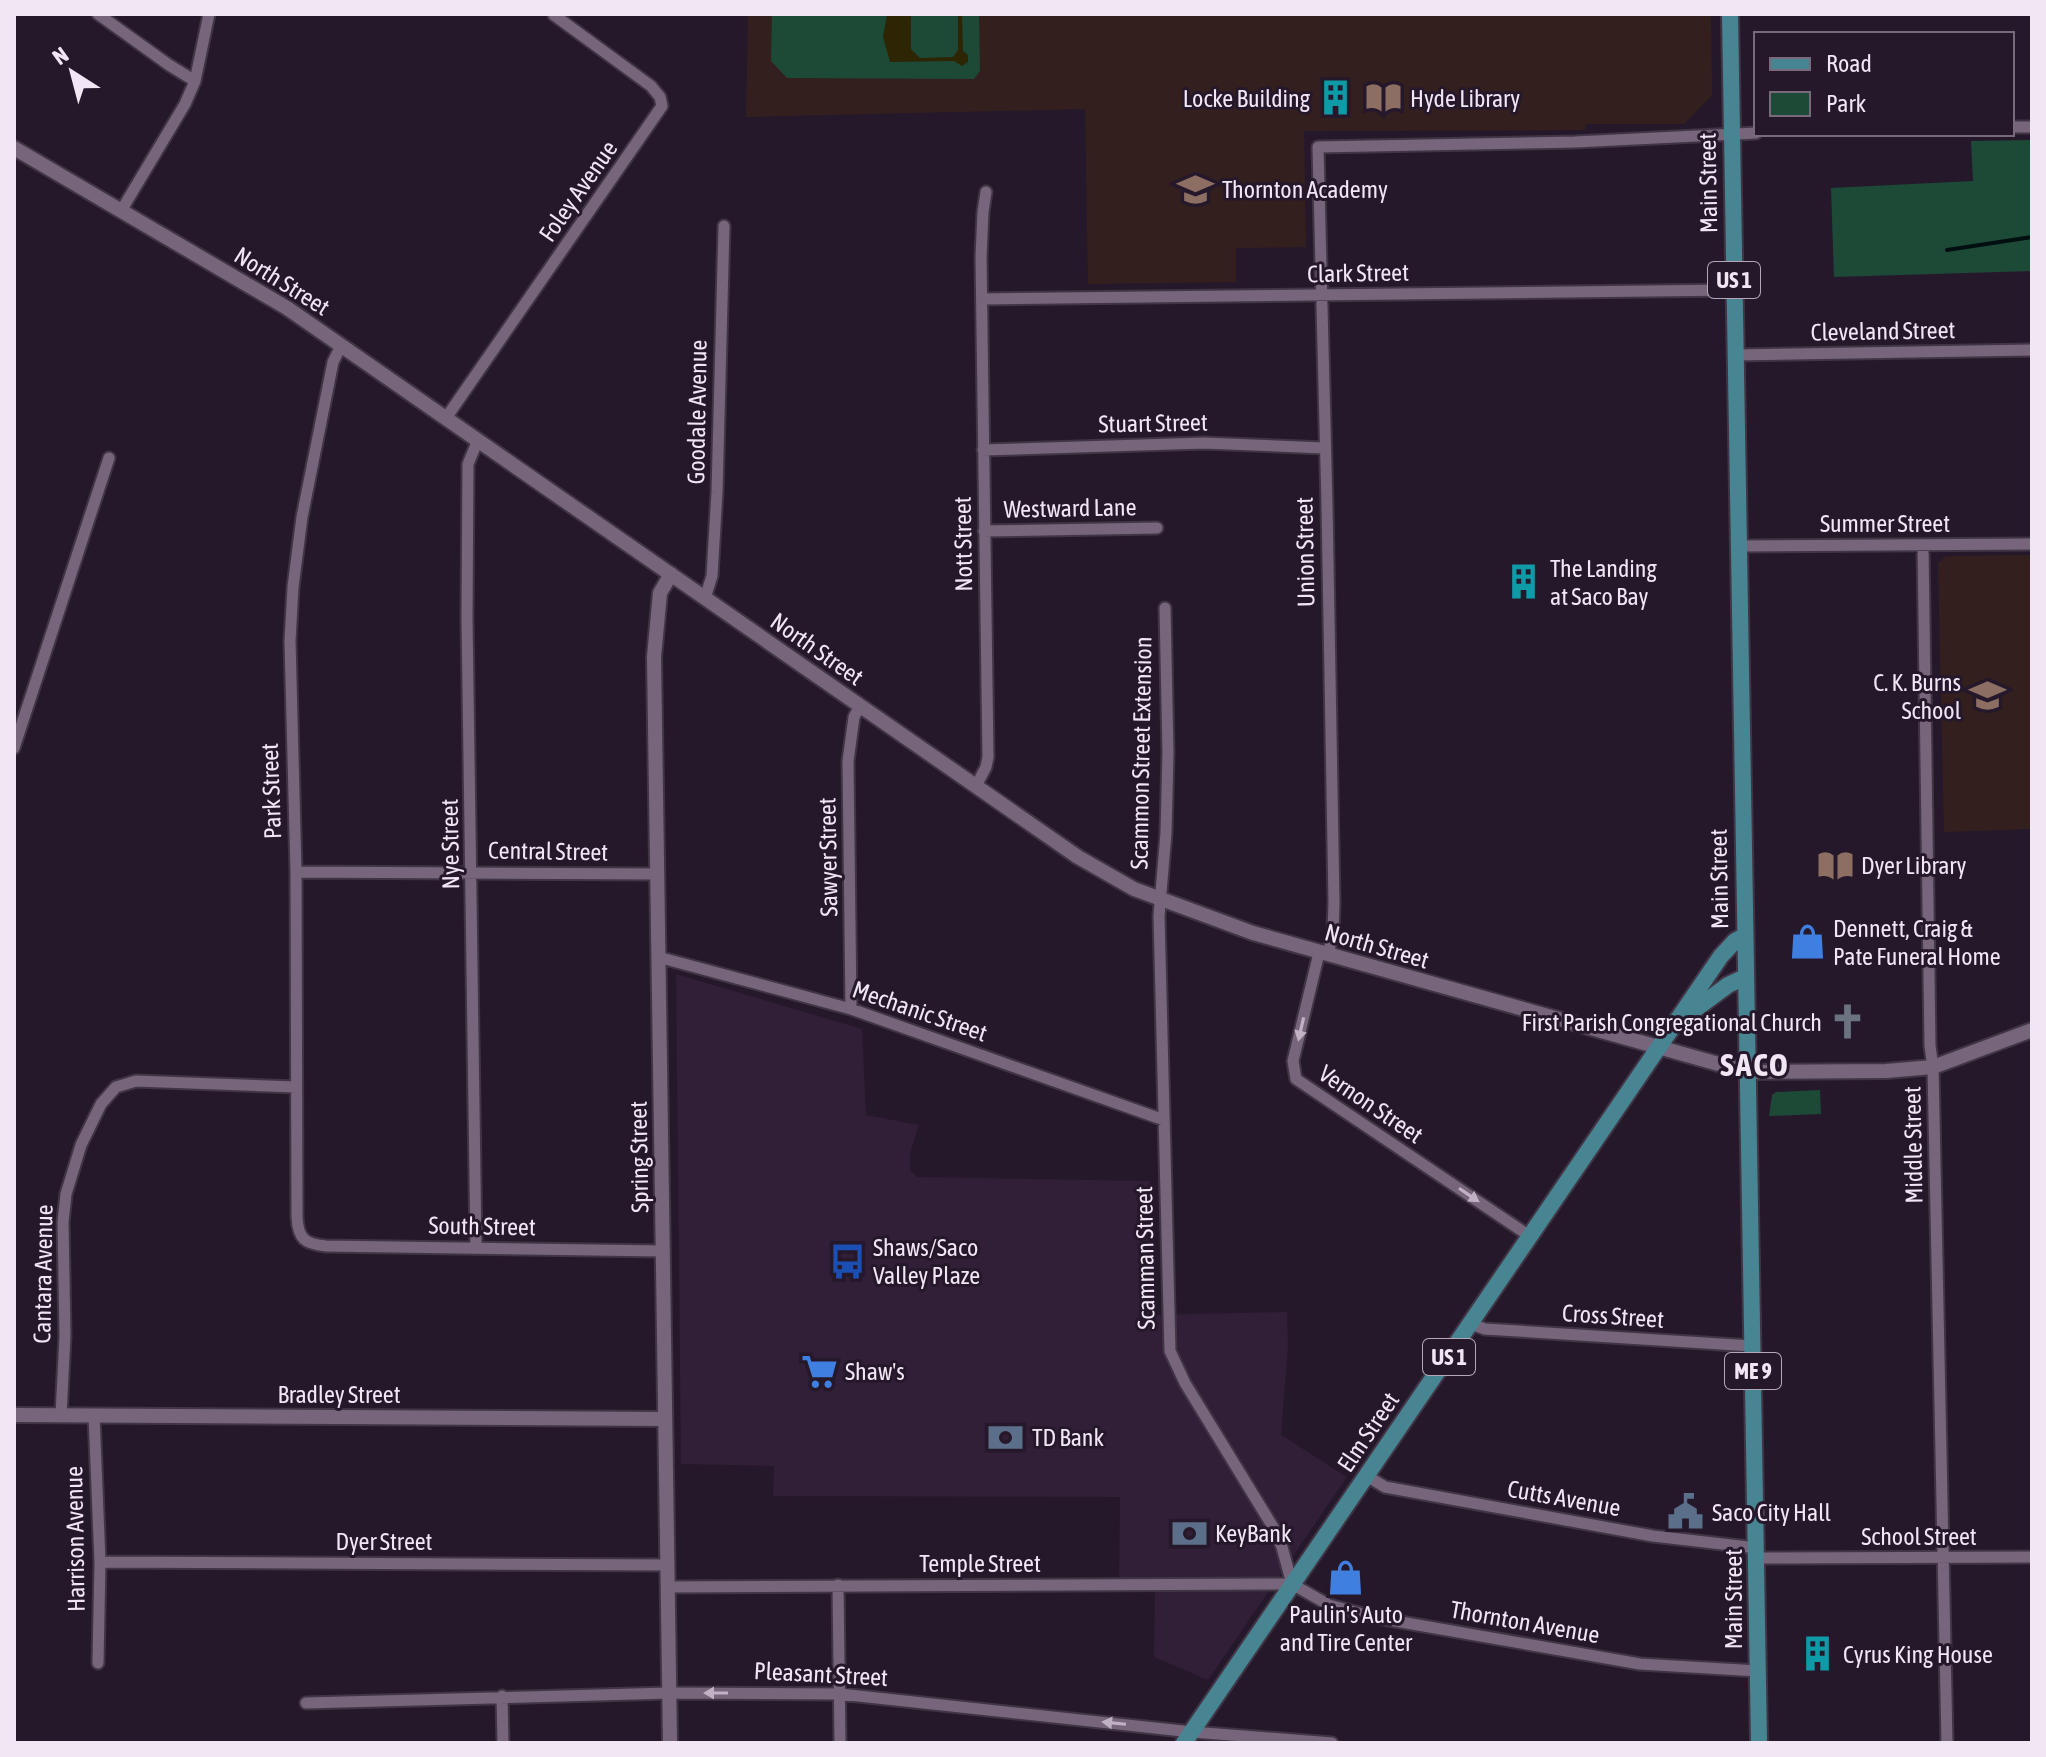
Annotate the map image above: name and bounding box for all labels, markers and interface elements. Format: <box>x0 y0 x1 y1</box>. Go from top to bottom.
north arrow <box>32 32 112 112</box>
legend <box>1754 32 2014 136</box>
text: N <box>47 41 73 70</box>
text: Road <box>1826 50 1872 77</box>
building icon: Locke Building <box>1317 79 1355 117</box>
library icon: Hyde Library <box>1365 79 1403 117</box>
place label: Locke Building <box>1183 85 1311 112</box>
place label: Hyde Library <box>1410 85 1520 112</box>
text: Park <box>1826 90 1867 117</box>
street label: Main Street <box>1694 133 1722 233</box>
street label: Foley Avenue <box>533 135 623 247</box>
school or university icon: Thornton Academy <box>1177 170 1215 208</box>
place label: Thornton Academy <box>1222 176 1388 203</box>
street label: North Street <box>230 241 335 321</box>
street label: Clark Street <box>1307 259 1409 287</box>
road number: US 1 <box>1708 262 1760 298</box>
street label: Cleveland Street <box>1810 316 1956 346</box>
street label: Goodale Avenue <box>682 339 712 485</box>
street label: Stuart Street <box>1098 409 1208 437</box>
street label: Westward Lane <box>1003 493 1137 523</box>
street label: Nott Street <box>949 496 977 592</box>
street label: Union Street <box>1291 497 1319 607</box>
street label: Summer Street <box>1820 510 1950 537</box>
place label: The Landing at Saco Bay <box>1550 555 1658 610</box>
building icon: The Landing at Saco Bay <box>1505 563 1543 601</box>
street label: North Street <box>766 607 869 691</box>
street label: Scammon Street Extension <box>1125 636 1157 870</box>
place label: C. K. Burns School <box>1873 669 1962 724</box>
school or university icon: C. K. Burns School <box>1968 677 2006 715</box>
street label: Park Street <box>256 742 286 839</box>
street label: Sawyer Street <box>813 797 843 917</box>
street label: Nye Street <box>436 798 464 890</box>
street label: Main Street <box>1705 829 1733 929</box>
street label: Central Street <box>488 836 608 866</box>
library icon: Dyer Library <box>1816 846 1854 884</box>
place label: Dyer Library <box>1861 852 1966 879</box>
place label: Dennett, Craig & Pate Funeral Home <box>1833 915 2001 970</box>
street label: North Street <box>1322 918 1432 974</box>
shop icon: Dennett, Craig & Pate Funeral Home <box>1788 923 1826 961</box>
street label: Mechanic Street <box>849 975 991 1047</box>
church icon: First Parish Congregational Church <box>1829 1003 1867 1041</box>
place label: First Parish Congregational Church <box>1522 1009 1822 1036</box>
one-way arrow <box>1294 1016 1306 1041</box>
district label: SACO <box>1720 1046 1790 1083</box>
street label: Vernon Street <box>1314 1059 1428 1149</box>
street label: Middle Street <box>1898 1086 1928 1204</box>
street label: Spring Street <box>625 1101 653 1213</box>
street label: Scamman Street <box>1130 1186 1160 1330</box>
one-way arrow <box>1458 1188 1479 1203</box>
street label: Cantara Avenue <box>28 1204 58 1344</box>
street label: South Street <box>428 1212 536 1240</box>
place label: Shaws/Saco Valley Plaze <box>873 1234 980 1289</box>
bus stop icon: Shaws/Saco Valley Plaze <box>828 1242 866 1280</box>
street label: Cross Street <box>1561 1299 1665 1333</box>
road number: US 1 <box>1423 1339 1475 1375</box>
supermarket icon: Shaw's <box>800 1352 838 1390</box>
road number: ME 9 <box>1725 1353 1781 1389</box>
place label: Shaw's <box>845 1358 905 1385</box>
street label: Bradley Street <box>277 1381 401 1408</box>
street label: Elm Street <box>1332 1387 1404 1477</box>
bank icon: TD Bank <box>987 1418 1025 1456</box>
place label: TD Bank <box>1032 1424 1104 1451</box>
street label: Harrison Avenue <box>60 1466 90 1612</box>
street label: Cutts Avenue <box>1505 1475 1623 1521</box>
public building icon: Saco City Hall <box>1667 1493 1705 1531</box>
place label: Saco City Hall <box>1712 1499 1832 1526</box>
bank icon: KeyBank <box>1170 1514 1208 1552</box>
place label: KeyBank <box>1215 1520 1292 1547</box>
street label: School Street <box>1861 1523 1977 1550</box>
street label: Dyer Street <box>335 1528 433 1555</box>
street label: Main Street <box>1720 1549 1747 1649</box>
street label: Temple Street <box>919 1550 1041 1577</box>
shop icon: Paulin's Auto and Tire Center <box>1327 1558 1365 1596</box>
street label: Thornton Avenue <box>1448 1596 1602 1648</box>
place label: Paulin's Auto and Tire Center <box>1280 1601 1413 1656</box>
building icon: Cyrus King House <box>1798 1635 1836 1673</box>
place label: Cyrus King House <box>1843 1641 1993 1668</box>
street label: Pleasant Street <box>753 1657 889 1691</box>
one-way arrow <box>703 1687 728 1699</box>
one-way arrow <box>1101 1717 1126 1730</box>

